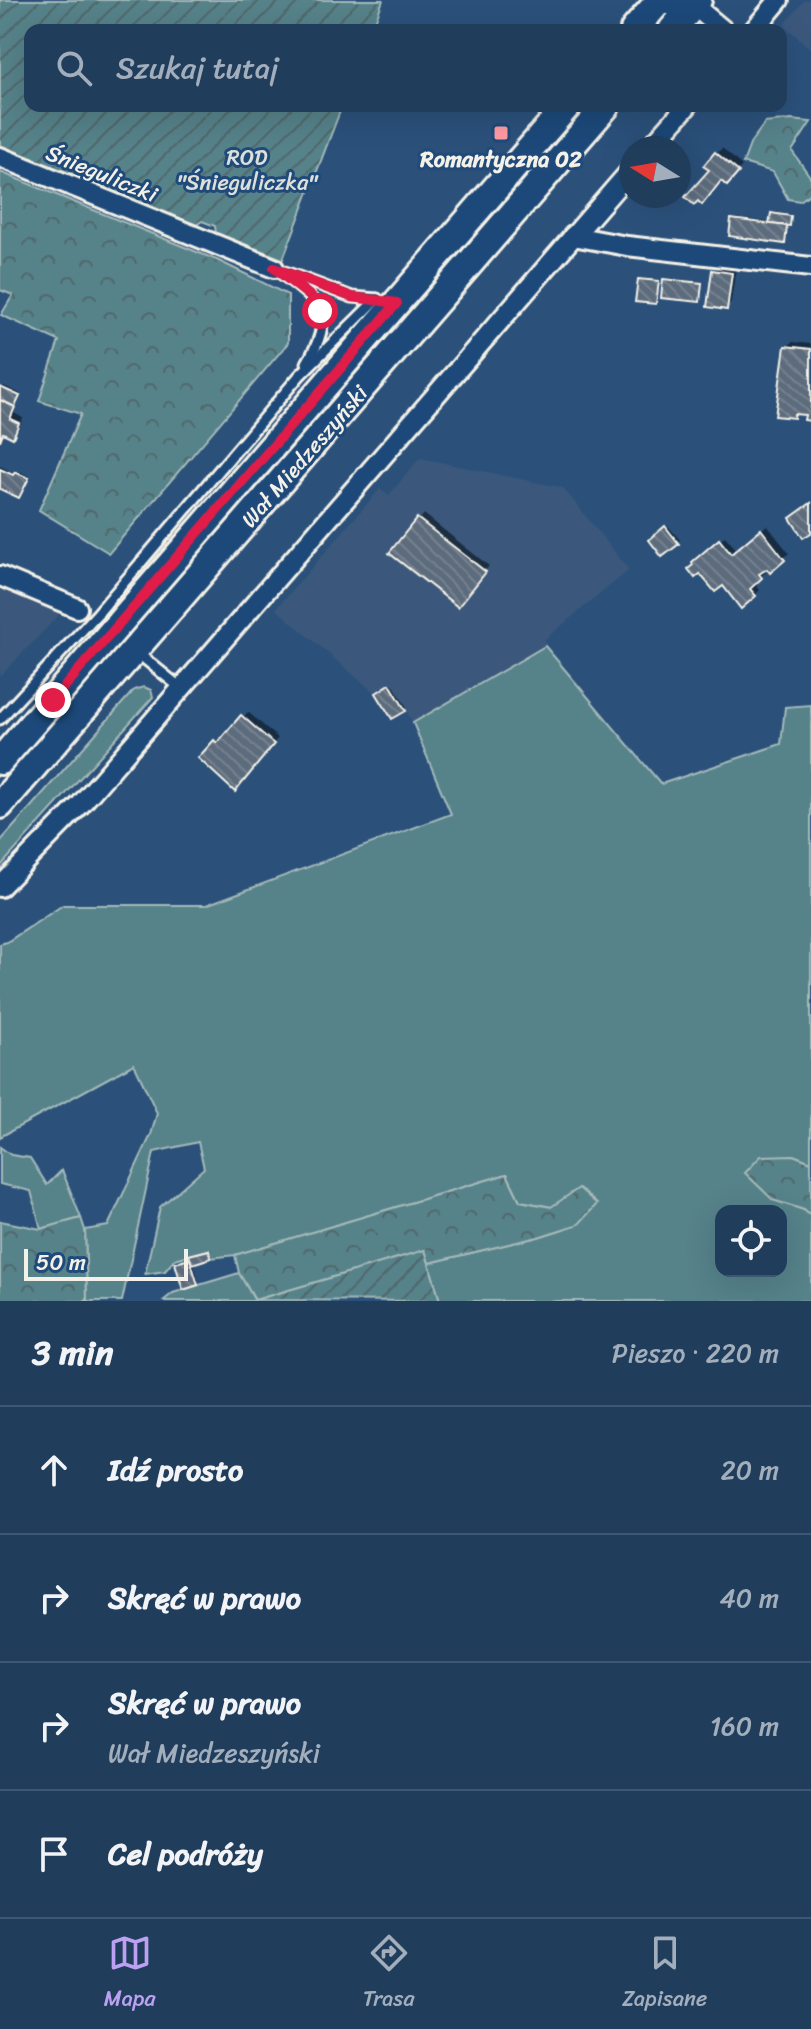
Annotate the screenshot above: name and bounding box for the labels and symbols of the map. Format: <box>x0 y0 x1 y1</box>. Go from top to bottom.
marker: Romantyczna 02 <box>492 124 510 142</box>
street label: Śnieguliczki <box>40 133 164 214</box>
north arrow <box>619 136 691 208</box>
park label: ROD "Śnieguliczka" <box>177 138 319 202</box>
place label: Romantyczna 02 <box>419 140 582 179</box>
route start <box>302 293 338 329</box>
street label: Wał Miedzeszyński <box>231 375 379 537</box>
route end <box>35 682 71 718</box>
scale bar <box>24 1245 188 1281</box>

